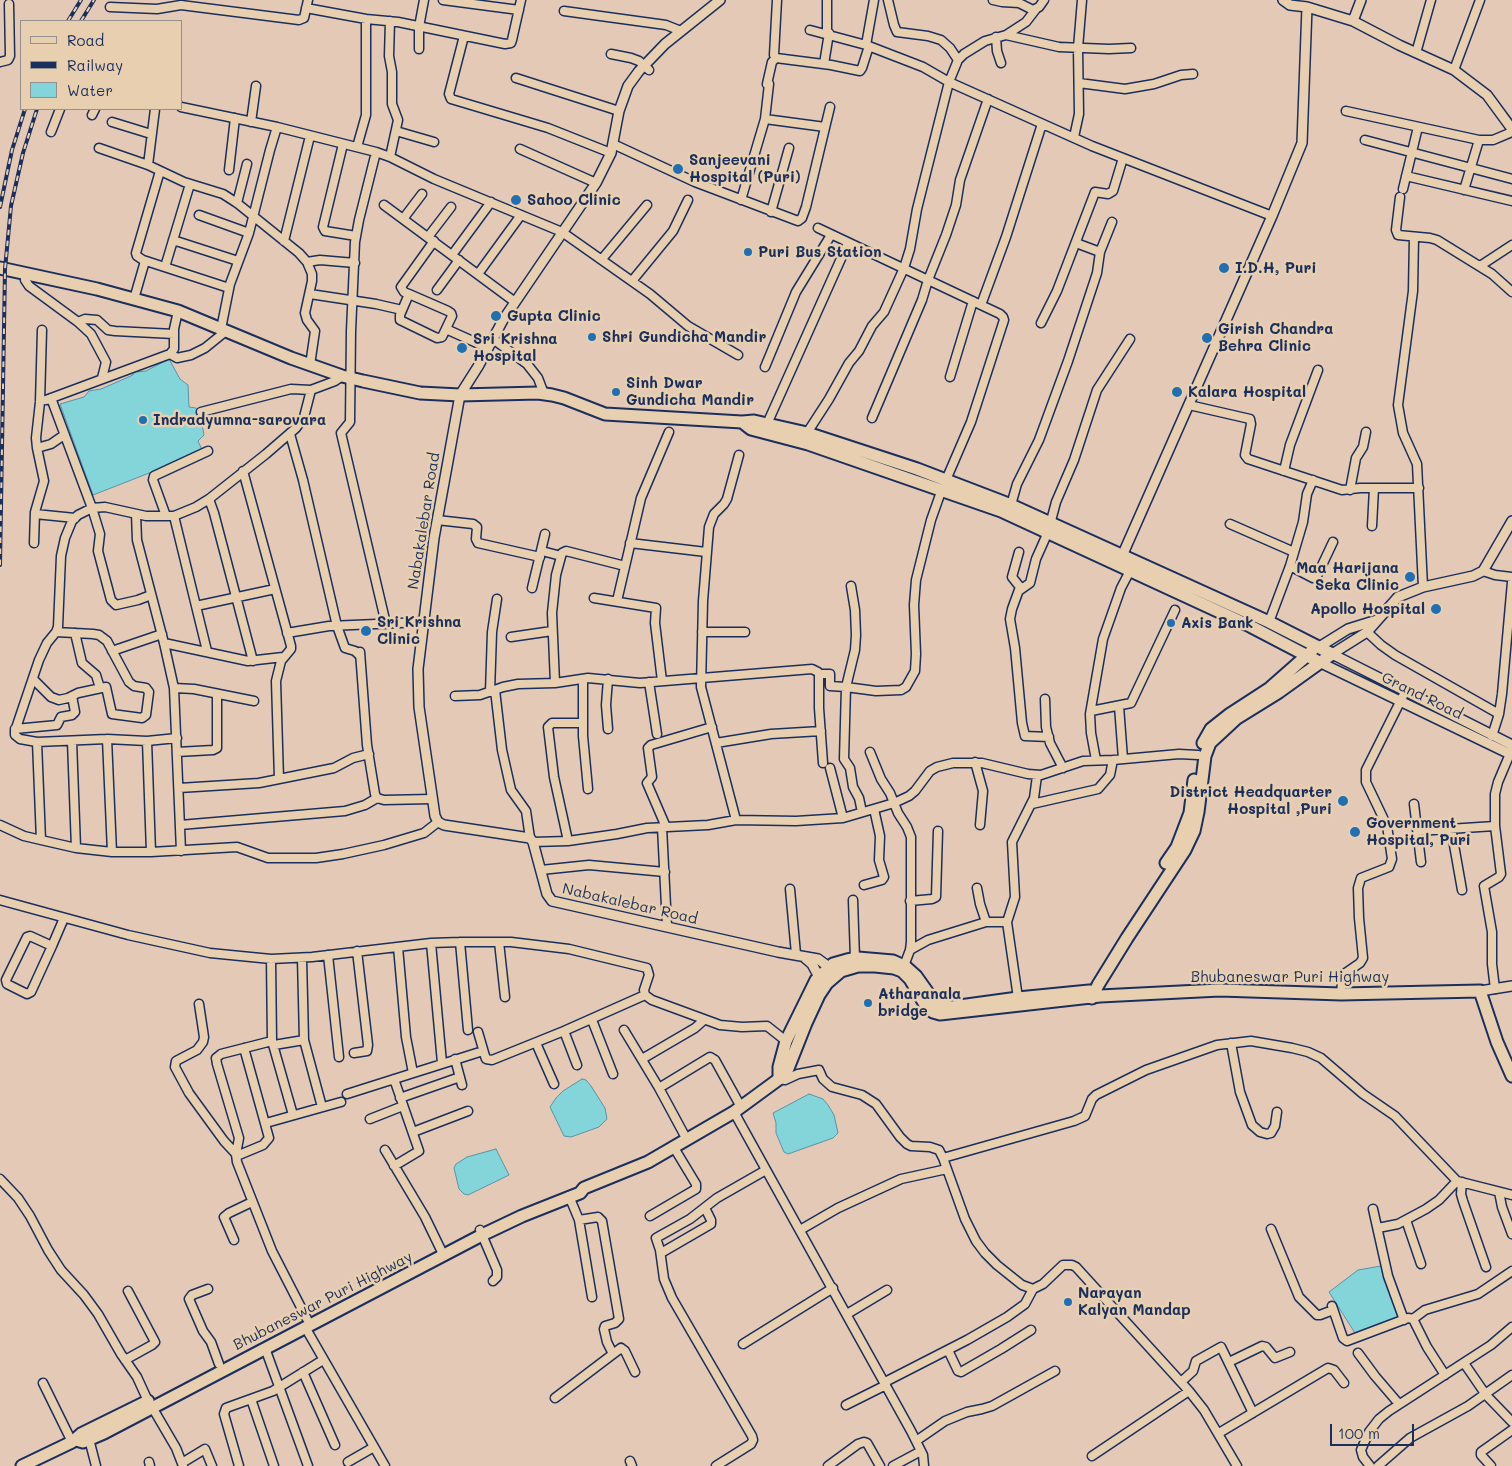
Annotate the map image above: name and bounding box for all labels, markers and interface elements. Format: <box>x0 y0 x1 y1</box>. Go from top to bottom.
legend <box>20 20 182 110</box>
text: Road <box>67 30 104 50</box>
text: Railway <box>67 55 123 75</box>
text: Water <box>67 80 113 100</box>
place label: Sanjeevani Hospital (Puri) <box>689 151 801 186</box>
marker: Sanjeevani Hospital (Puri) <box>671 162 685 176</box>
place label: Sahoo Clinic <box>527 191 621 209</box>
marker: Sahoo Clinic <box>509 193 523 207</box>
place label: Puri Bus Station <box>758 243 881 261</box>
marker: Puri Bus Station <box>742 246 754 258</box>
place label: I.D.H, Puri <box>1235 259 1316 277</box>
marker: I.D.H, Puri <box>1217 261 1231 275</box>
place label: Gupta Clinic <box>507 307 601 325</box>
marker: Gupta Clinic <box>489 309 503 323</box>
place label: Girish Chandra Behra Clinic <box>1218 320 1333 355</box>
place label: Shri Gundicha Mandir <box>602 328 766 346</box>
place label: Sri Krishna Hospital <box>473 330 558 365</box>
marker: Shri Gundicha Mandir <box>586 331 598 343</box>
marker: Girish Chandra Behra Clinic <box>1200 331 1214 345</box>
marker: Sri Krishna Hospital <box>455 341 469 355</box>
place label: Sinh Dwar Gundicha Mandir <box>626 374 754 409</box>
place label: Kalara Hospital <box>1188 383 1306 401</box>
marker: Kalara Hospital <box>1170 385 1184 399</box>
marker: Sinh Dwar Gundicha Mandir <box>610 386 622 398</box>
place label: Indradyumna-sarovara <box>153 411 326 429</box>
marker: Indradyumna-sarovara <box>137 414 149 426</box>
street label: Nabakalebar Road <box>404 451 444 591</box>
place label: Maa Harijana Seka Clinic <box>1296 559 1399 594</box>
marker: Maa Harijana Seka Clinic <box>1403 570 1417 584</box>
place label: Apollo Hospital <box>1310 600 1425 618</box>
marker: Apollo Hospital <box>1429 602 1443 616</box>
place label: Sri Krishna Clinic <box>377 613 462 648</box>
place label: Axis Bank <box>1181 614 1253 632</box>
marker: Axis Bank <box>1165 617 1177 629</box>
marker: Sri Krishna Clinic <box>359 624 373 638</box>
street label: Grand Road <box>1379 669 1465 723</box>
place label: District Headquarter Hospital ,Puri <box>1170 783 1332 818</box>
marker: District Headquarter Hospital ,Puri <box>1336 794 1350 808</box>
place label: Government Hospital, Puri <box>1366 814 1471 849</box>
marker: Government Hospital, Puri <box>1348 825 1362 839</box>
street label: Nabakalebar Road <box>561 880 699 928</box>
street label: Bhubaneswar Puri Highway <box>1191 968 1389 986</box>
place label: Atharanala bridge <box>878 985 961 1020</box>
marker: Atharanala bridge <box>862 997 874 1009</box>
street label: Bhubaneswar Puri Highway <box>230 1248 416 1354</box>
place label: Narayan Kalyan Mandap <box>1078 1284 1191 1319</box>
marker: Narayan Kalyan Mandap <box>1062 1296 1074 1308</box>
scale bar <box>1332 1414 1416 1446</box>
text: 100 m <box>1338 1423 1380 1443</box>

